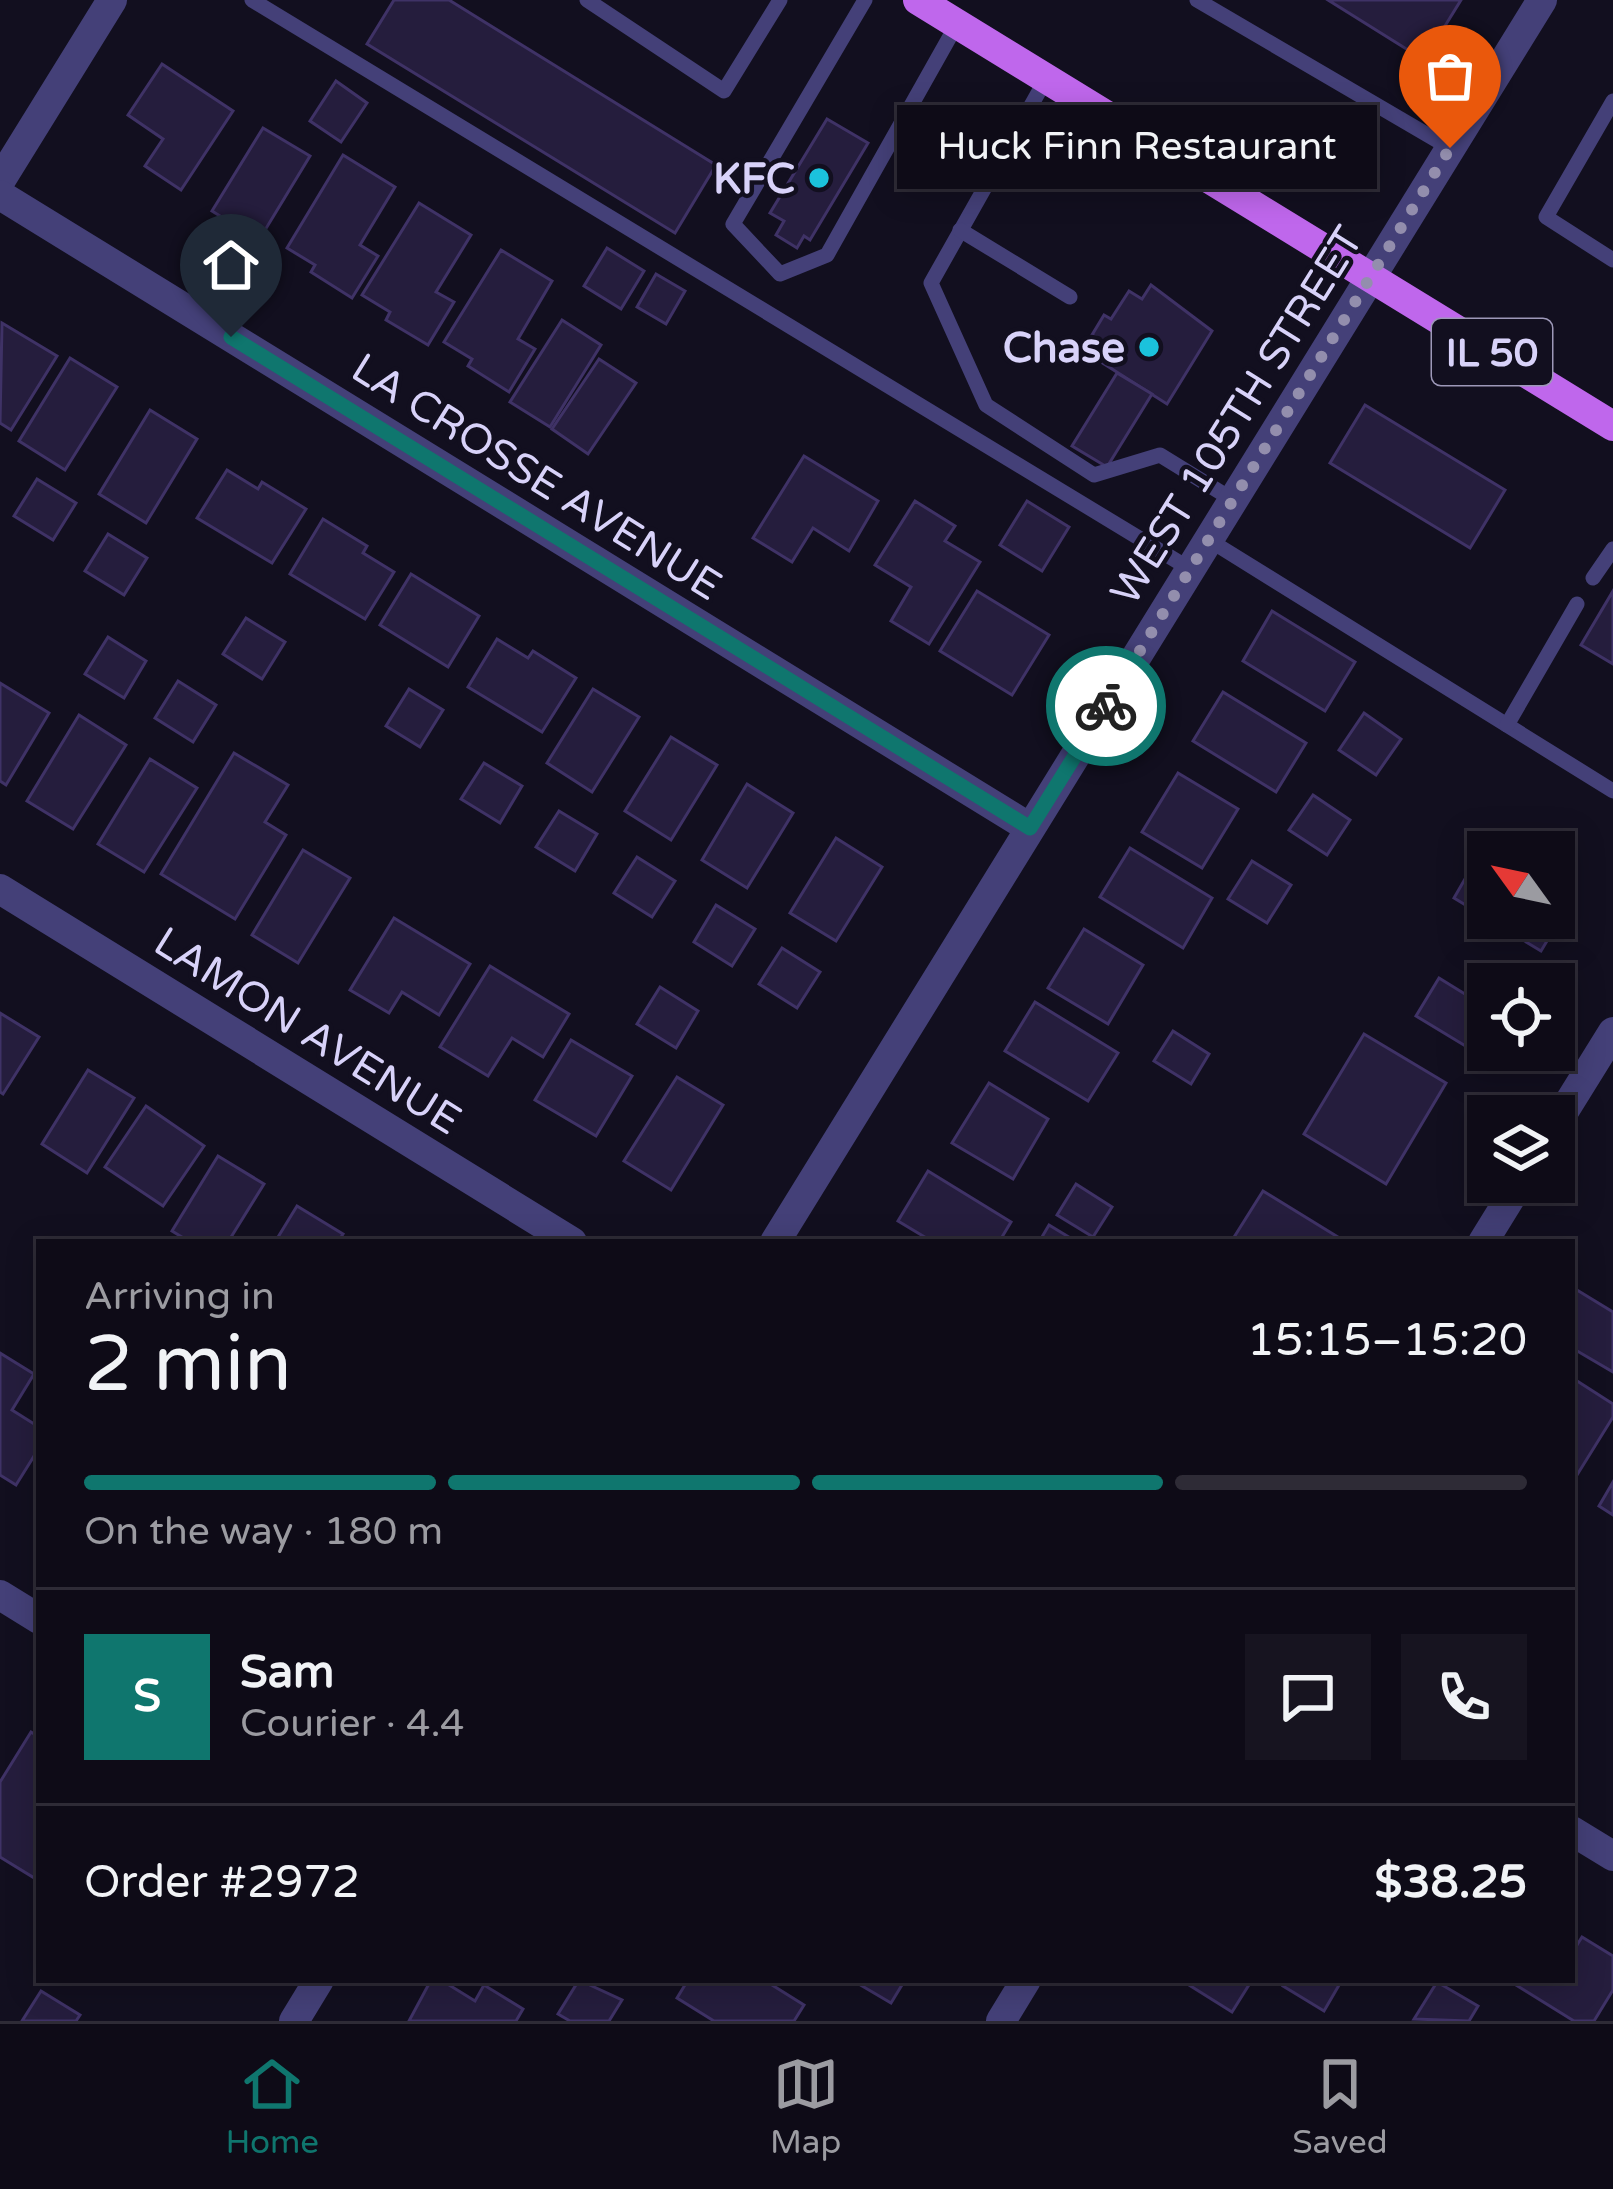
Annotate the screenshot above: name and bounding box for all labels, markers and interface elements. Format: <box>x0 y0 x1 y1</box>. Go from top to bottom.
pin <box>1399 25 1501 148</box>
icon: bag <box>1417 43 1483 109</box>
callout: Huck Finn Restaurant <box>898 106 1378 190</box>
text: Huck Finn Restaurant <box>937 123 1337 170</box>
place label: KFC <box>713 154 795 205</box>
marker: KFC <box>806 165 832 191</box>
pin <box>180 214 282 337</box>
street label: WEST 105TH STREET <box>1100 217 1375 614</box>
icon: home <box>198 232 264 298</box>
road number: IL 50 <box>1432 319 1552 385</box>
place label: Chase <box>1003 323 1125 374</box>
marker: Chase <box>1136 334 1162 360</box>
street label: LA CROSSE AVENUE <box>342 343 730 612</box>
courier <box>1046 646 1166 766</box>
icon: bike <box>1073 673 1139 739</box>
north arrow <box>1467 831 1575 939</box>
map controls <box>1467 831 1575 1203</box>
street label: LAMON AVENUE <box>145 916 470 1146</box>
button: locate <box>1467 963 1575 1071</box>
button: layers <box>1467 1095 1575 1203</box>
text: Arriving in <box>84 1273 275 1320</box>
text: 15:15–15:20 <box>1247 1314 1527 1368</box>
text: 2 min <box>84 1318 292 1412</box>
text: On the way · 180 m <box>84 1508 443 1555</box>
button: chat <box>1245 1634 1371 1760</box>
button: phone <box>1401 1634 1527 1760</box>
text: Sam <box>240 1646 334 1700</box>
text: S <box>133 1670 161 1724</box>
text: Courier · 4.4 <box>240 1700 464 1747</box>
text: Order #2972 <box>84 1856 360 1910</box>
text: $38.25 <box>1375 1856 1527 1910</box>
tab: Home <box>225 2051 319 2162</box>
tab: Map <box>770 2051 841 2162</box>
tab: Saved <box>1292 2051 1388 2162</box>

